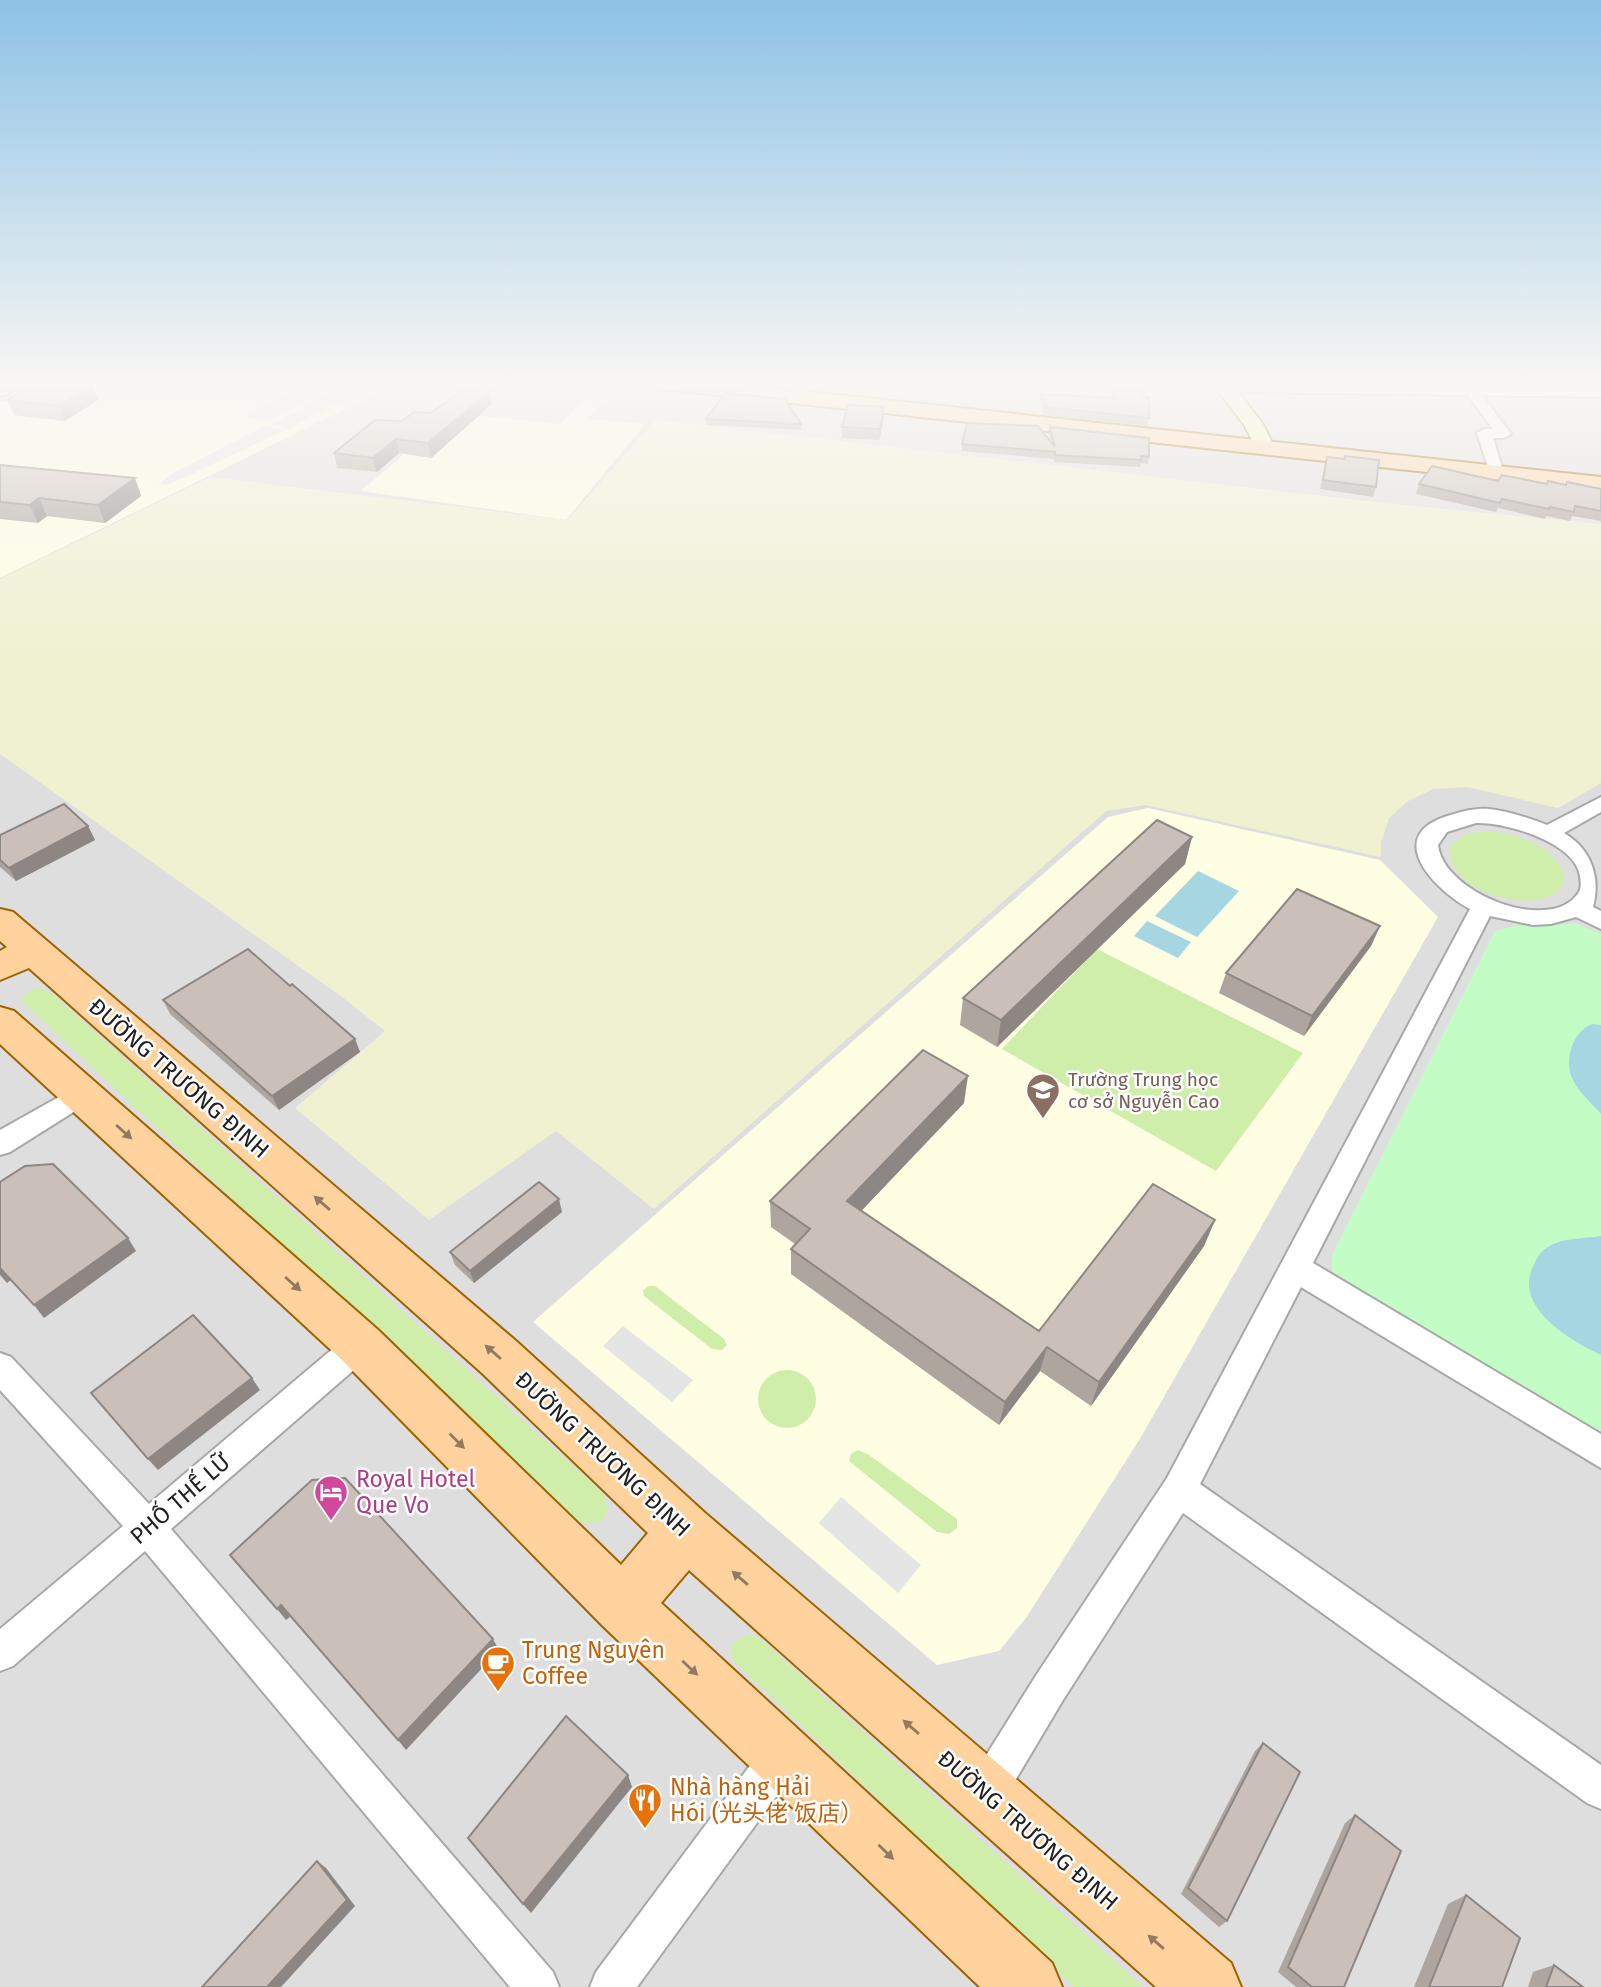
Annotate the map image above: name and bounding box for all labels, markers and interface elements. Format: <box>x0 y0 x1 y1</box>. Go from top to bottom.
street label: ĐƯỜNG TRƯƠNG ĐỊNH <box>83 991 276 1164</box>
place label: Trường Trung học cơ sở Nguyễn Cao <box>1068 1068 1220 1113</box>
school or university icon: Trường Trung học cơ sở Nguyễn Cao <box>1024 1071 1062 1120</box>
one-way arrow <box>115 1124 132 1139</box>
one-way arrow <box>313 1195 331 1211</box>
one-way arrow <box>284 1276 301 1291</box>
one-way arrow <box>485 1345 502 1360</box>
street label: ĐƯỜNG TRƯƠNG ĐỊNH <box>509 1365 697 1543</box>
one-way arrow <box>448 1433 465 1449</box>
street label: PHỐ THẾ LỮ <box>122 1444 237 1550</box>
place label: Royal Hotel Que Vo <box>356 1465 476 1519</box>
hotel icon: Royal Hotel Que Vo <box>312 1473 350 1522</box>
one-way arrow <box>731 1571 748 1586</box>
place label: Trung Nguyên Coffee <box>522 1636 665 1690</box>
cafe icon: Trung Nguyên Coffee <box>479 1644 517 1693</box>
one-way arrow <box>681 1660 699 1676</box>
one-way arrow <box>903 1720 920 1735</box>
street label: ĐƯỜNG TRƯƠNG ĐỊNH <box>932 1743 1125 1916</box>
place label: Nhà hàng Hải Hói (光头佬 饭店） <box>670 1773 863 1827</box>
restaurant icon: Nhà hàng Hải Hói (光头佬 饭店） <box>626 1781 664 1830</box>
one-way arrow <box>877 1843 894 1859</box>
one-way arrow <box>1147 1934 1165 1950</box>

